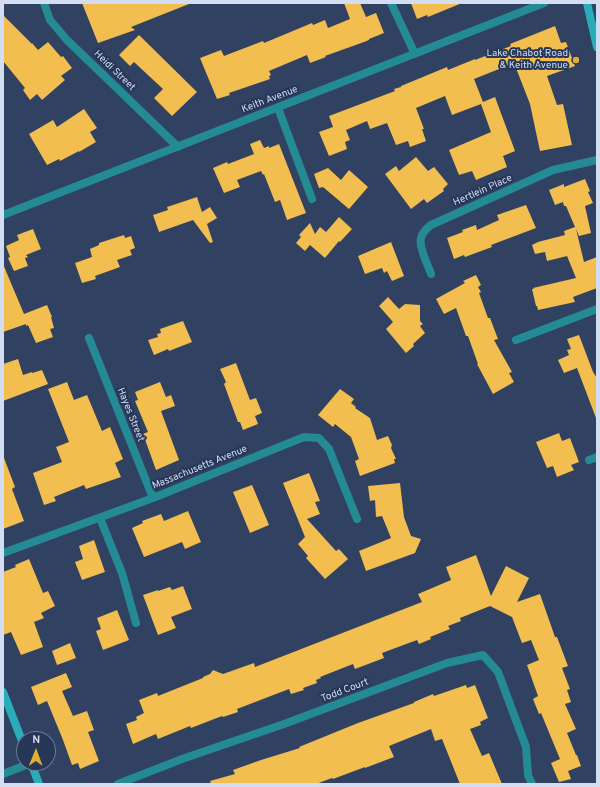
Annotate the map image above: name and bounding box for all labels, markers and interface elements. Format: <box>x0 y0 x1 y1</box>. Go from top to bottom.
street label: Heidi Street <box>91 48 137 94</box>
place label: Lake Chabot Road & Keith Avenue <box>486 48 568 72</box>
marker: Lake Chabot Road & Keith Avenue <box>571 55 581 65</box>
street label: Keith Avenue <box>240 84 300 116</box>
street label: Hertlein Place <box>452 173 514 209</box>
street label: Hayes Street <box>114 386 146 444</box>
street label: Massachusetts Avenue <box>151 443 249 493</box>
street label: Todd Court <box>320 676 370 706</box>
north arrow <box>16 731 56 771</box>
text: N <box>32 733 40 747</box>

